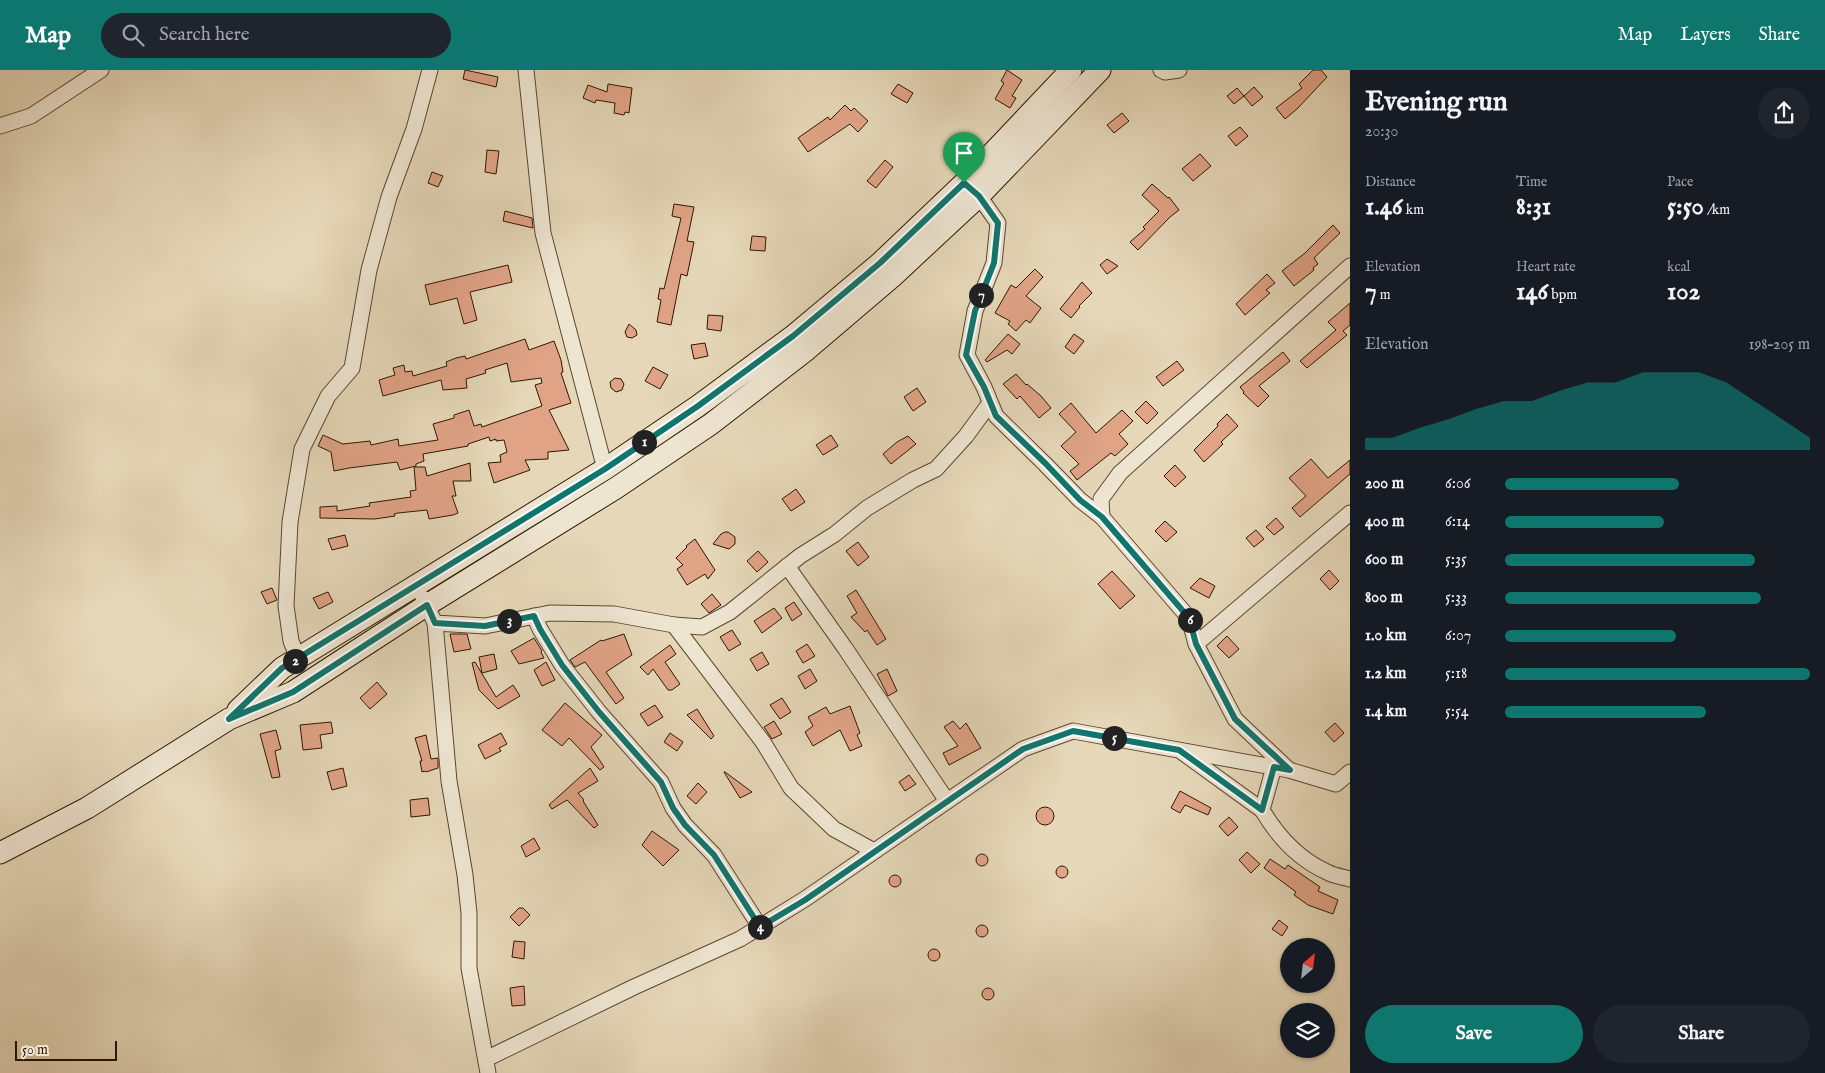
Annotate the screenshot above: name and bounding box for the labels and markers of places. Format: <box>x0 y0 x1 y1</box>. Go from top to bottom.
pin <box>943 132 985 183</box>
pin: 7 <box>968 282 994 308</box>
pin: 1 <box>632 430 656 454</box>
pin: 3 <box>496 608 522 634</box>
pin: 6 <box>1178 608 1202 632</box>
pin: 2 <box>282 648 308 674</box>
pin: 5 <box>1102 726 1126 750</box>
pin: 4 <box>748 914 772 940</box>

